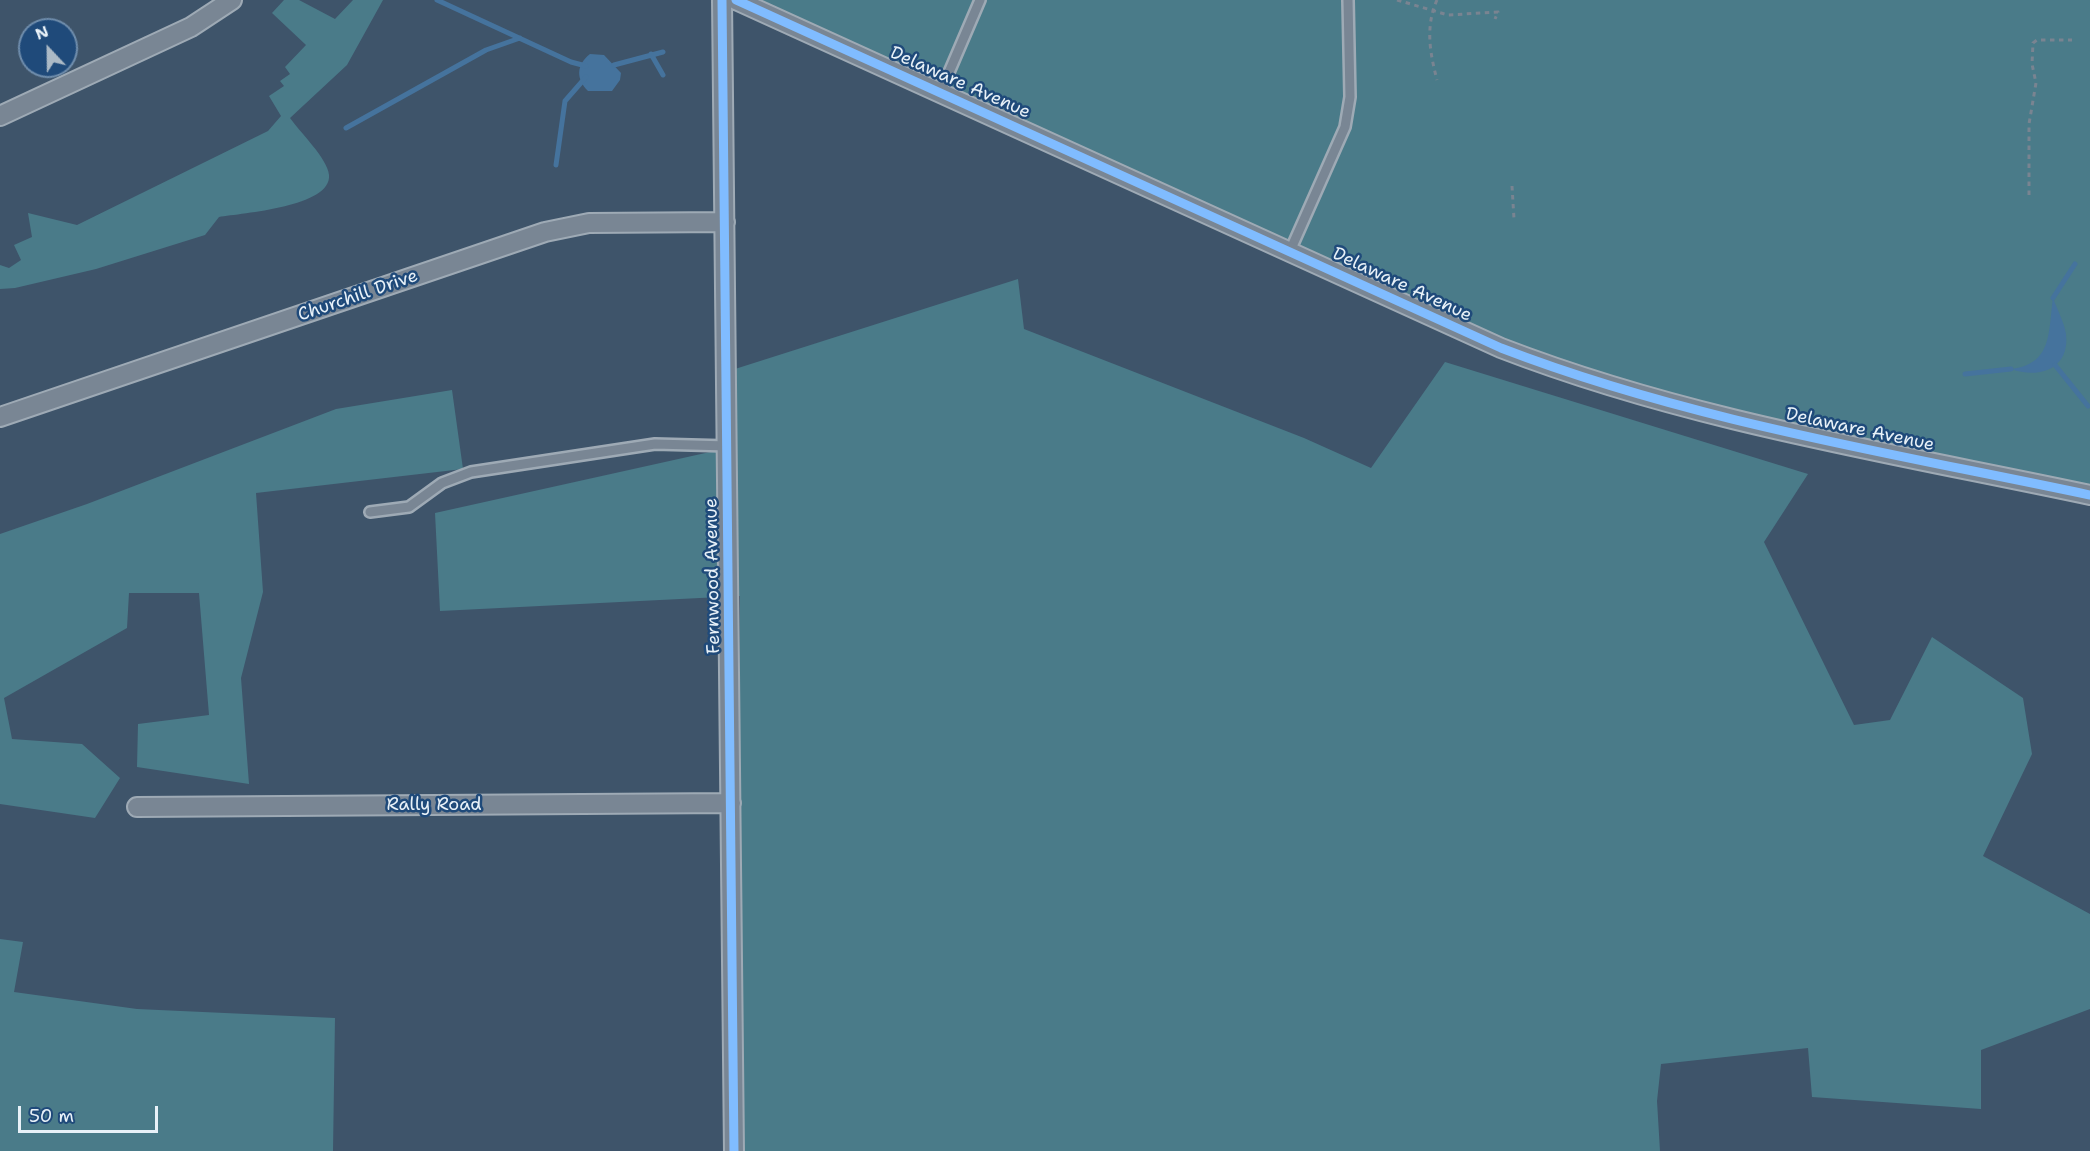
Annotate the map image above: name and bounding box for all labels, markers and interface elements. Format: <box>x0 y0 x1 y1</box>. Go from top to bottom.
north arrow <box>18 18 78 78</box>
text: N <box>32 21 52 45</box>
street label: Delaware Avenue <box>886 42 1034 124</box>
street label: Delaware Avenue <box>1329 243 1475 327</box>
street label: Churchill Drive <box>295 265 421 327</box>
street label: Delaware Avenue <box>1784 404 1936 456</box>
street label: Fernwood Avenue <box>701 498 725 654</box>
street label: Rally Road <box>386 794 482 816</box>
scale bar <box>21 1094 160 1132</box>
text: 50 m <box>29 1104 74 1128</box>

